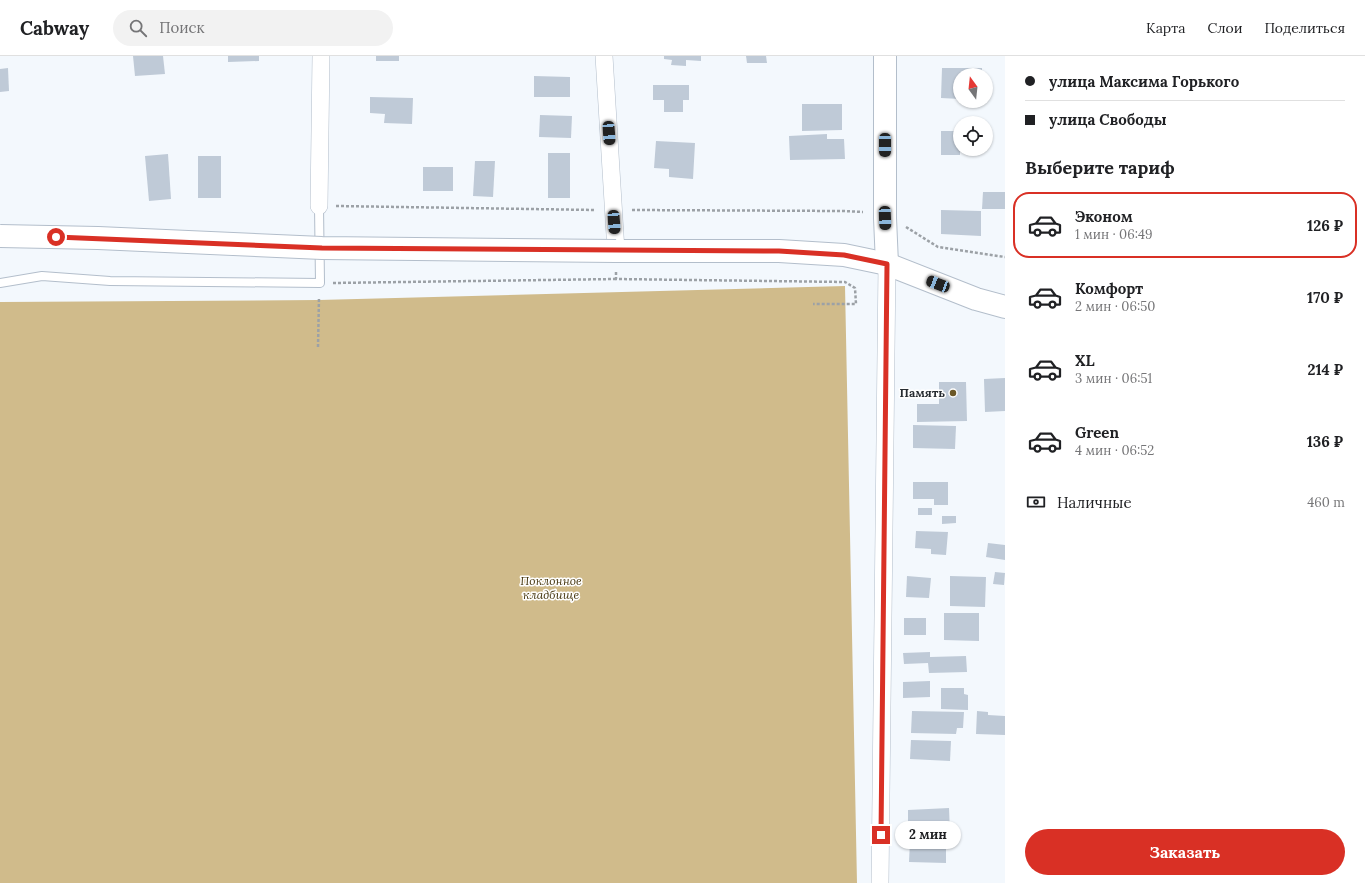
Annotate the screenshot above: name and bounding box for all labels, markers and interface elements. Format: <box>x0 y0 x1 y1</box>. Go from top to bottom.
search box <box>113 10 393 46</box>
text: Cabway <box>20 16 89 40</box>
icon: search <box>127 17 149 39</box>
text: Поиск <box>159 18 205 37</box>
text: Карта <box>1146 19 1185 37</box>
text: Слои <box>1207 19 1242 37</box>
text: Поделиться <box>1264 19 1345 37</box>
north arrow <box>953 68 993 108</box>
map controls <box>953 68 993 156</box>
text: улица Максима Горького <box>1049 72 1239 91</box>
text: улица Свободы <box>1049 110 1167 129</box>
button: locate <box>953 116 993 156</box>
car <box>602 121 616 145</box>
car <box>879 133 891 157</box>
text: Выберите тариф <box>1025 156 1175 179</box>
car <box>879 206 891 230</box>
icon: car <box>1027 207 1063 243</box>
text: Эконом <box>1075 207 1133 226</box>
car <box>607 210 621 234</box>
text: 126 ₽ <box>1307 216 1343 235</box>
text: 1 мин · 06:49 <box>1075 226 1152 243</box>
route start <box>47 228 65 246</box>
car <box>925 274 951 294</box>
icon: car <box>1027 279 1063 315</box>
text: Комфорт <box>1075 279 1143 298</box>
text: 170 ₽ <box>1307 288 1343 307</box>
text: 2 мин · 06:50 <box>1075 298 1155 315</box>
icon: car <box>1027 351 1063 387</box>
text: XL <box>1075 351 1095 370</box>
text: 214 ₽ <box>1307 360 1343 379</box>
text: 3 мин · 06:51 <box>1075 370 1152 387</box>
place label: Память <box>900 385 945 400</box>
marker: Память <box>948 388 958 398</box>
icon: car <box>1027 423 1063 459</box>
text: Green <box>1075 423 1119 442</box>
text: 136 ₽ <box>1307 432 1343 451</box>
text: 4 мин · 06:52 <box>1075 442 1154 459</box>
icon: cash <box>1025 491 1047 513</box>
text: Наличные <box>1057 493 1132 512</box>
text: 460 m <box>1307 494 1345 511</box>
park label: Поклонное кладбище <box>520 573 582 602</box>
callout: 2 мин <box>895 821 961 849</box>
route end <box>872 826 890 844</box>
text: 2 мин <box>909 826 947 843</box>
button: Заказать <box>1025 829 1345 875</box>

